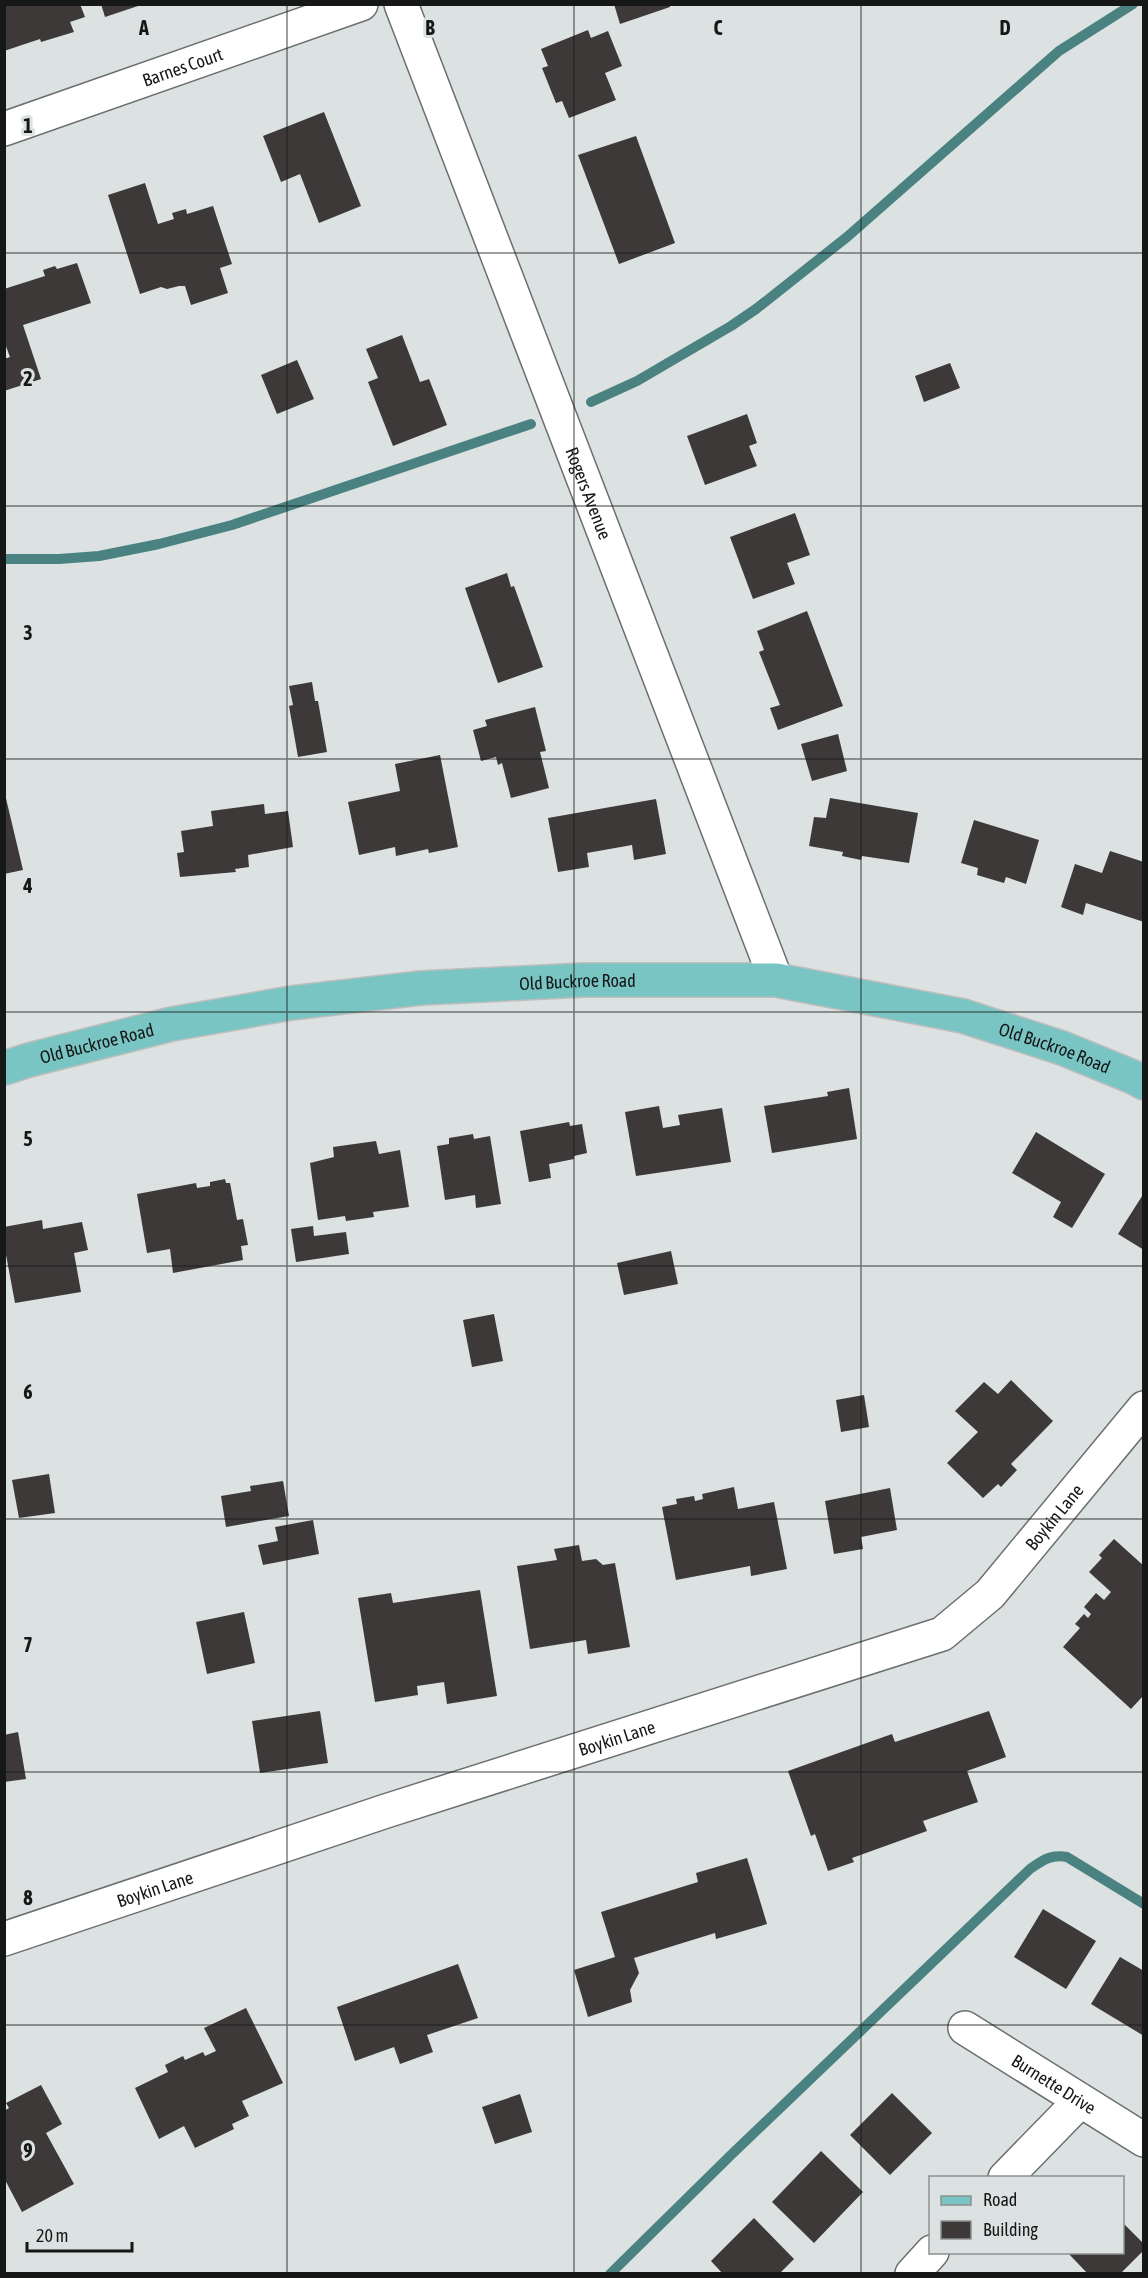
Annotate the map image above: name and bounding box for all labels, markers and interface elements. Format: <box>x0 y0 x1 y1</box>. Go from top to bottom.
text: A <box>138 16 149 39</box>
text: B <box>425 16 435 39</box>
text: C <box>714 16 723 39</box>
text: D <box>999 16 1011 39</box>
street label: Barnes Court <box>139 43 225 90</box>
text: 1 <box>23 114 33 137</box>
text: 2 <box>23 367 33 390</box>
street label: Rogers Avenue <box>562 444 616 542</box>
text: 3 <box>23 621 33 644</box>
text: 4 <box>22 874 33 897</box>
street label: Old Buckroe Road <box>519 970 636 994</box>
street label: Old Buckroe Road <box>996 1018 1113 1077</box>
street label: Old Buckroe Road <box>37 1019 156 1067</box>
text: 5 <box>23 1127 33 1150</box>
text: 6 <box>23 1380 33 1403</box>
street label: Boykin Lane <box>1021 1480 1087 1554</box>
text: 7 <box>23 1633 33 1656</box>
street label: Boykin Lane <box>576 1716 658 1760</box>
street label: Boykin Lane <box>114 1866 196 1911</box>
text: 8 <box>23 1886 33 1909</box>
street label: Burnette Drive <box>1008 2050 1100 2118</box>
text: 9 <box>23 2139 33 2162</box>
legend <box>929 2176 1124 2254</box>
text: Road <box>983 2189 1017 2210</box>
scale bar <box>27 2215 132 2253</box>
text: Building <box>983 2219 1038 2240</box>
text: 20 m <box>36 2225 68 2246</box>

